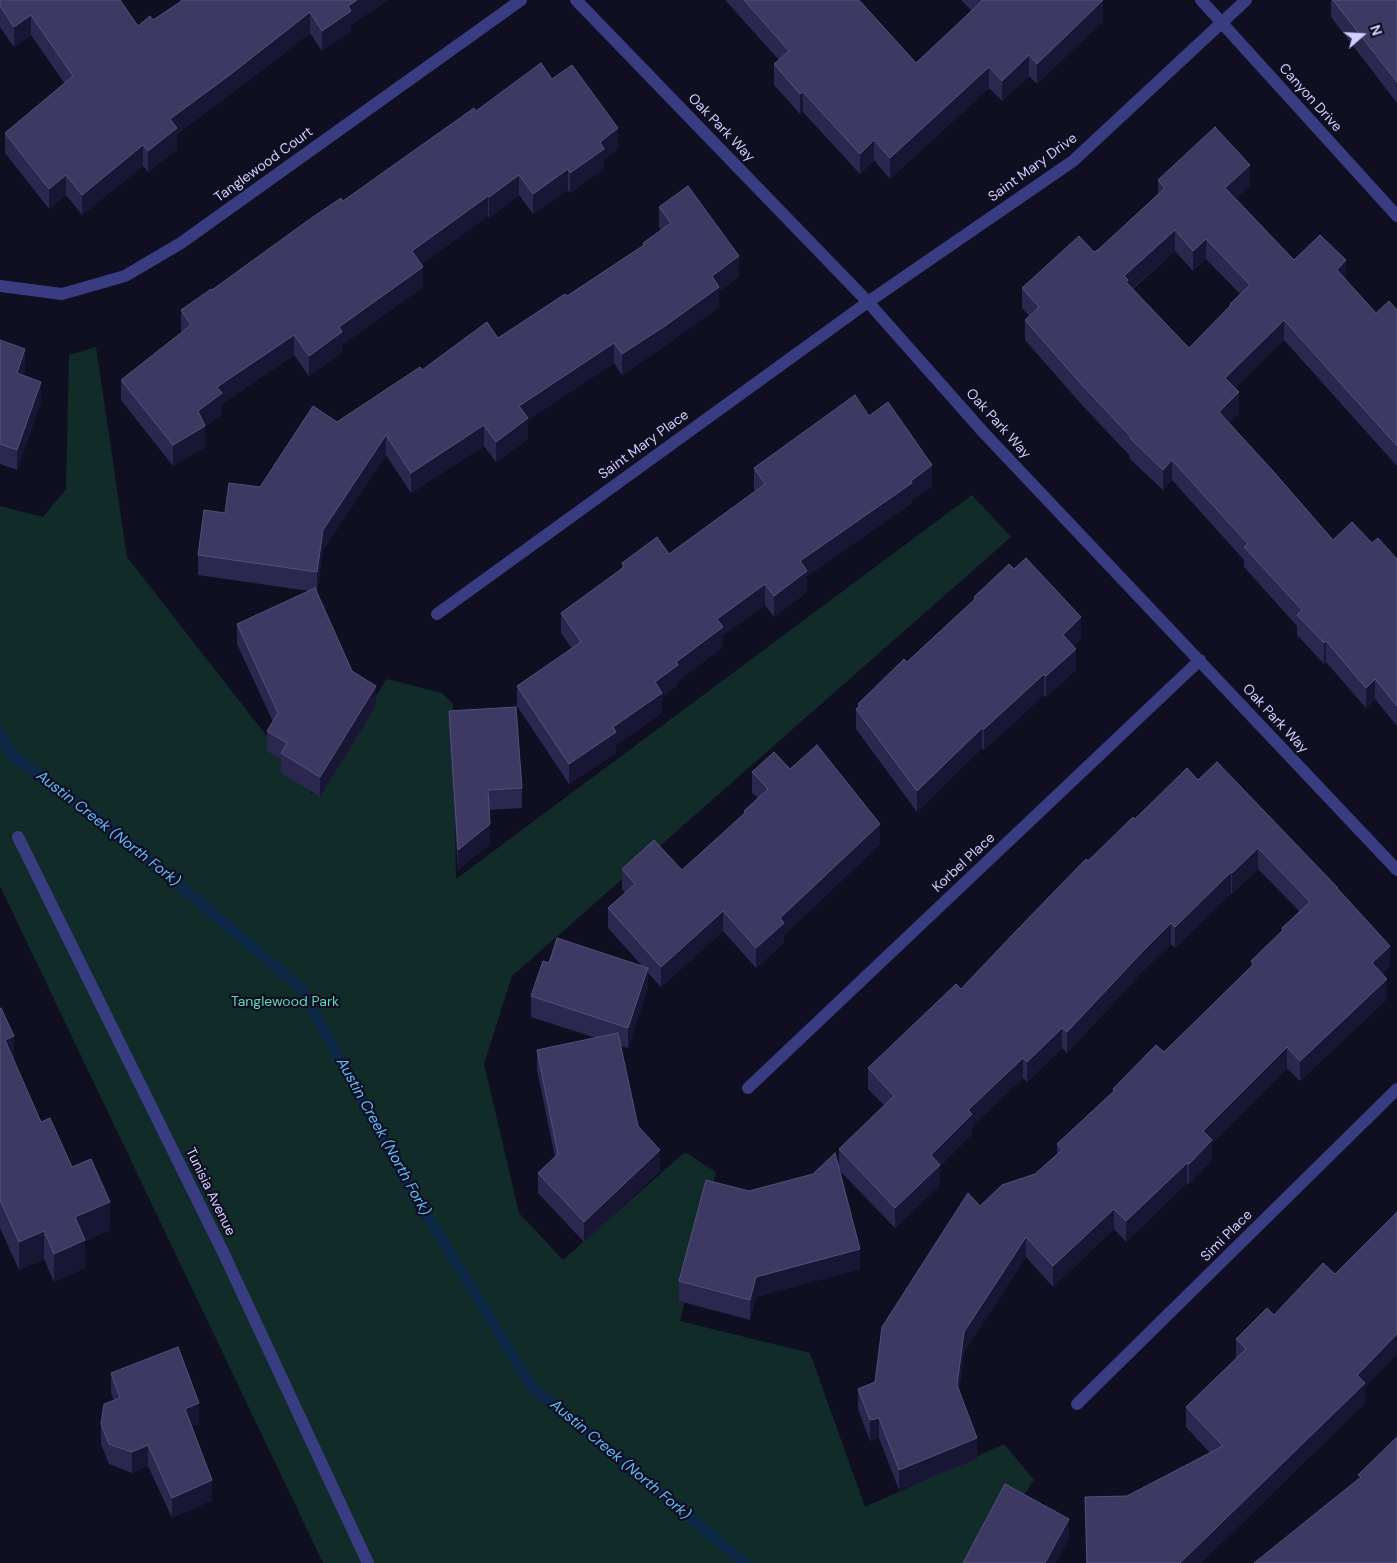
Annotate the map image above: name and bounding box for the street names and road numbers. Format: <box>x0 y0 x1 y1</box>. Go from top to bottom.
street label: Canyon Drive <box>1275 60 1345 136</box>
street label: Oak Park Way <box>684 90 758 166</box>
street label: Tanglewood Court <box>211 124 317 206</box>
street label: Saint Mary Drive <box>985 130 1081 206</box>
street label: Oak Park Way <box>962 385 1034 463</box>
street label: Saint Mary Place <box>596 407 692 483</box>
street label: Oak Park Way <box>1239 681 1311 757</box>
street label: Korbel Place <box>929 830 999 896</box>
street label: Tunisia Avenue <box>181 1145 239 1239</box>
street label: Simi Place <box>1198 1207 1256 1265</box>

